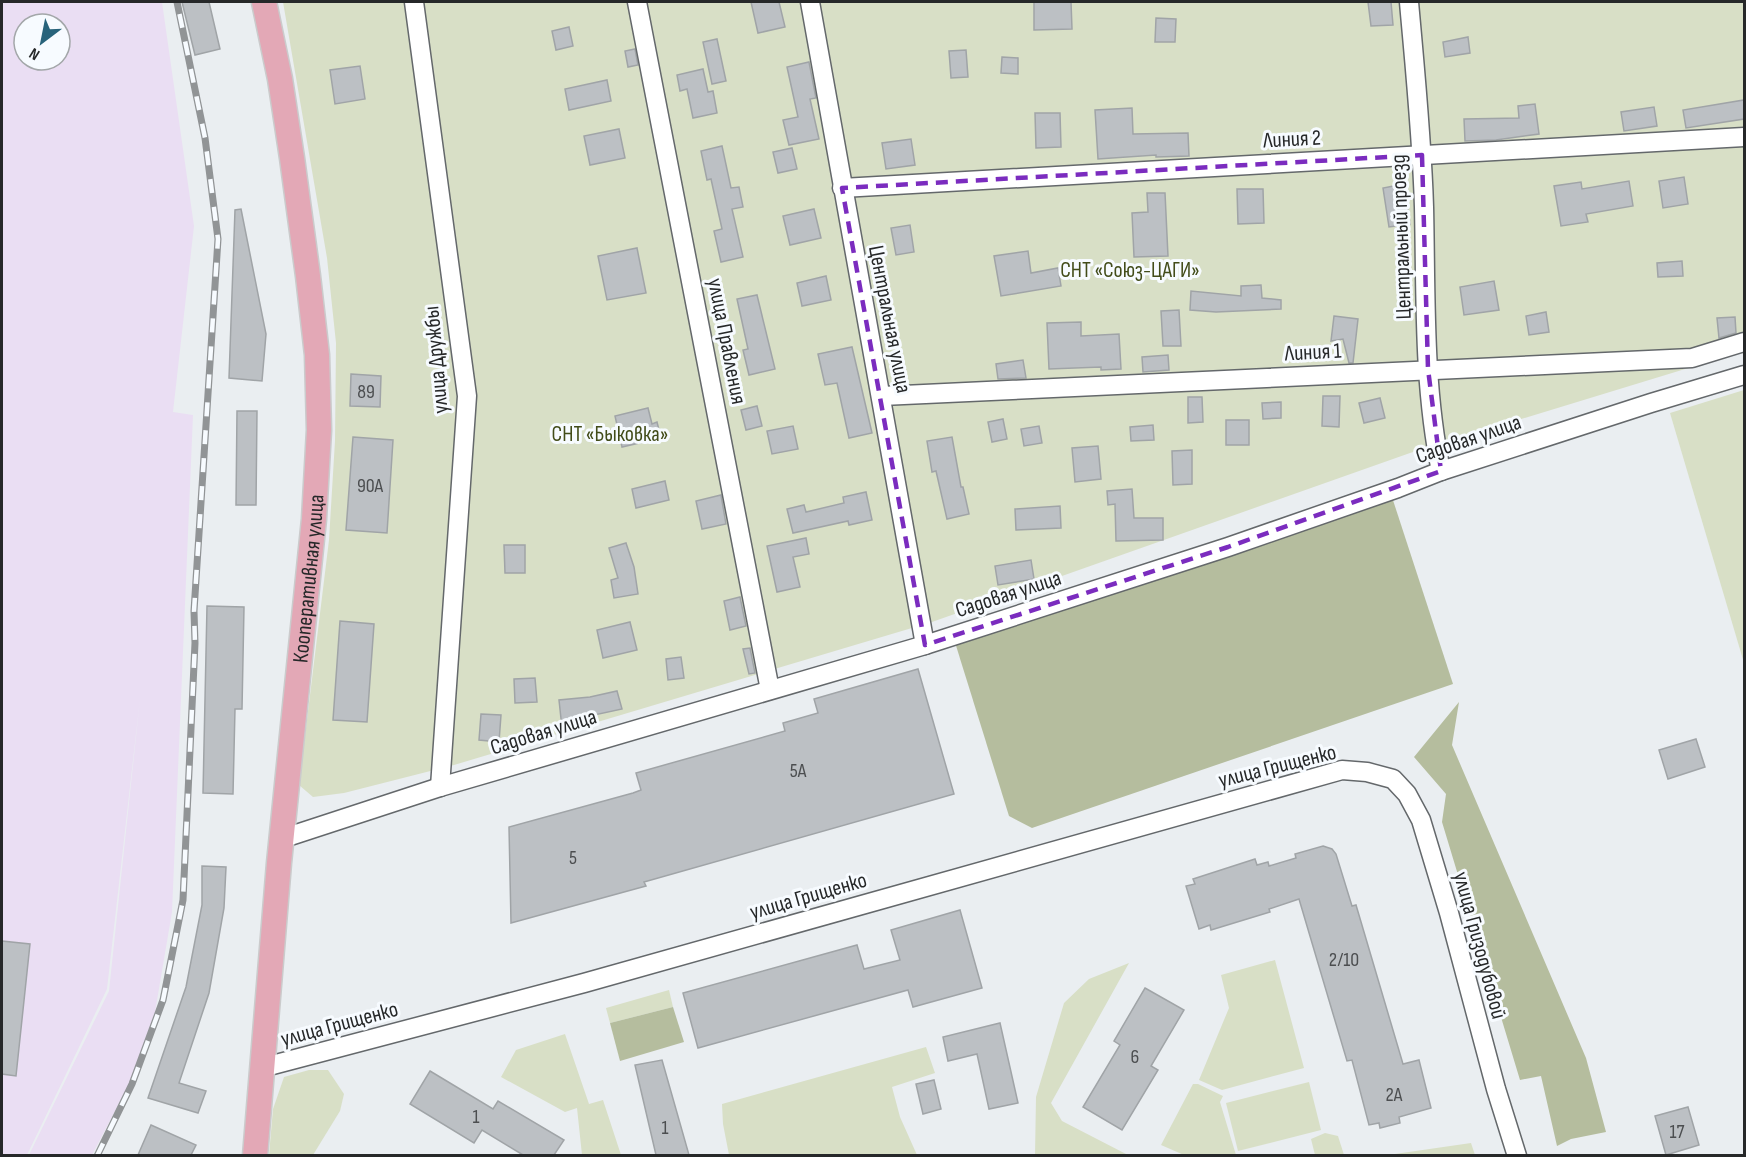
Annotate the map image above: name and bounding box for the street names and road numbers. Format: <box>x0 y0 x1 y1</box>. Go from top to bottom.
street label: Линия 2 <box>1261 124 1322 155</box>
street label: Центральный проезд <box>1385 154 1418 320</box>
street label: Центральная улица <box>862 243 917 395</box>
street label: улица Правления <box>701 276 752 407</box>
street label: улица Дружбы <box>418 305 455 415</box>
street label: Линия 1 <box>1283 338 1342 368</box>
street label: Садовая улица <box>1412 409 1525 470</box>
street label: Кооперативная улица <box>287 494 330 664</box>
street label: Садовая улица <box>952 565 1065 624</box>
street label: Садовая улица <box>487 703 600 761</box>
street label: улица Грищенко <box>1216 739 1339 794</box>
street label: улица Грищенко <box>747 867 870 926</box>
street label: улица Гризодубовой <box>1447 869 1512 1022</box>
street label: улица Грищенко <box>278 996 401 1053</box>

